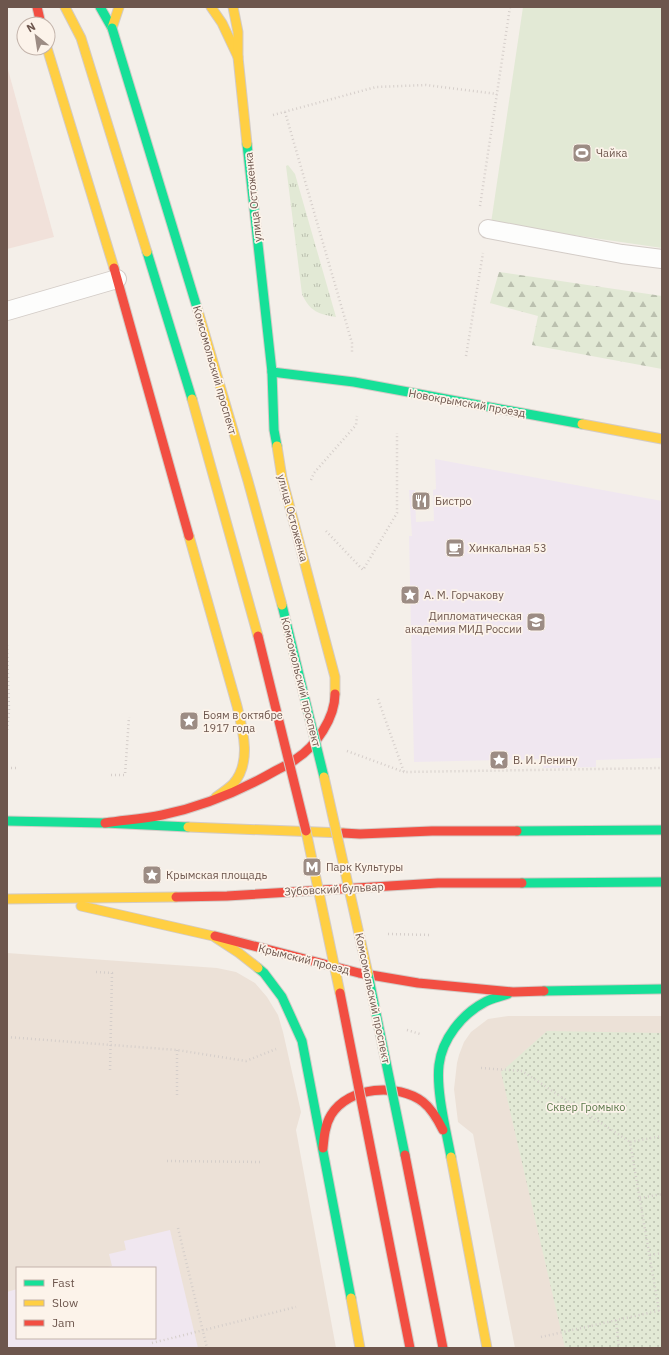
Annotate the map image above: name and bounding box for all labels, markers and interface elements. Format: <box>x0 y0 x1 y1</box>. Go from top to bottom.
north arrow <box>16 16 56 56</box>
text: N <box>24 19 38 35</box>
sports icon: Чайка <box>571 142 593 164</box>
place label: Чайка <box>596 146 627 160</box>
street label: улица Остоженка <box>241 151 265 243</box>
street label: Комсомольский проспект <box>190 304 240 436</box>
street label: Новокрымский проезд <box>408 386 527 420</box>
street label: улица Остоженка <box>275 473 311 563</box>
restaurant icon: Бистро <box>410 490 432 512</box>
place label: Бистро <box>435 494 472 508</box>
cafe icon: Хинкальная 53 <box>444 537 466 559</box>
place label: Хинкальная 53 <box>469 541 547 555</box>
place icon: А. М. Горчакову <box>399 584 421 606</box>
place label: А. М. Горчакову <box>424 588 504 602</box>
place label: Дипломатическая академия МИД России <box>405 609 522 636</box>
school or university icon: Дипломатическая академия МИД России <box>525 611 547 633</box>
street label: Комсомольский проспект <box>278 616 324 748</box>
place label: Боям в октябре 1917 года <box>203 708 283 735</box>
place icon: Боям в октябре 1917 года <box>178 710 200 732</box>
place icon: В. И. Ленину <box>488 749 510 771</box>
place label: В. И. Ленину <box>513 753 578 767</box>
metro station icon: Парк Культуры <box>301 856 323 878</box>
place label: Парк Культуры <box>326 860 403 874</box>
place icon: Крымская площадь <box>141 864 163 886</box>
place label: Крымская площадь <box>166 868 268 882</box>
street label: Зубовский бульвар <box>284 879 384 899</box>
street label: Комсомольский проспект <box>352 931 394 1065</box>
street label: Крымский проезд <box>257 941 351 977</box>
park label: Сквер Громыко <box>546 1100 626 1114</box>
legend <box>16 1267 156 1339</box>
text: Fast <box>52 1275 75 1290</box>
text: Slow <box>52 1295 78 1310</box>
text: Jam <box>52 1315 75 1330</box>

